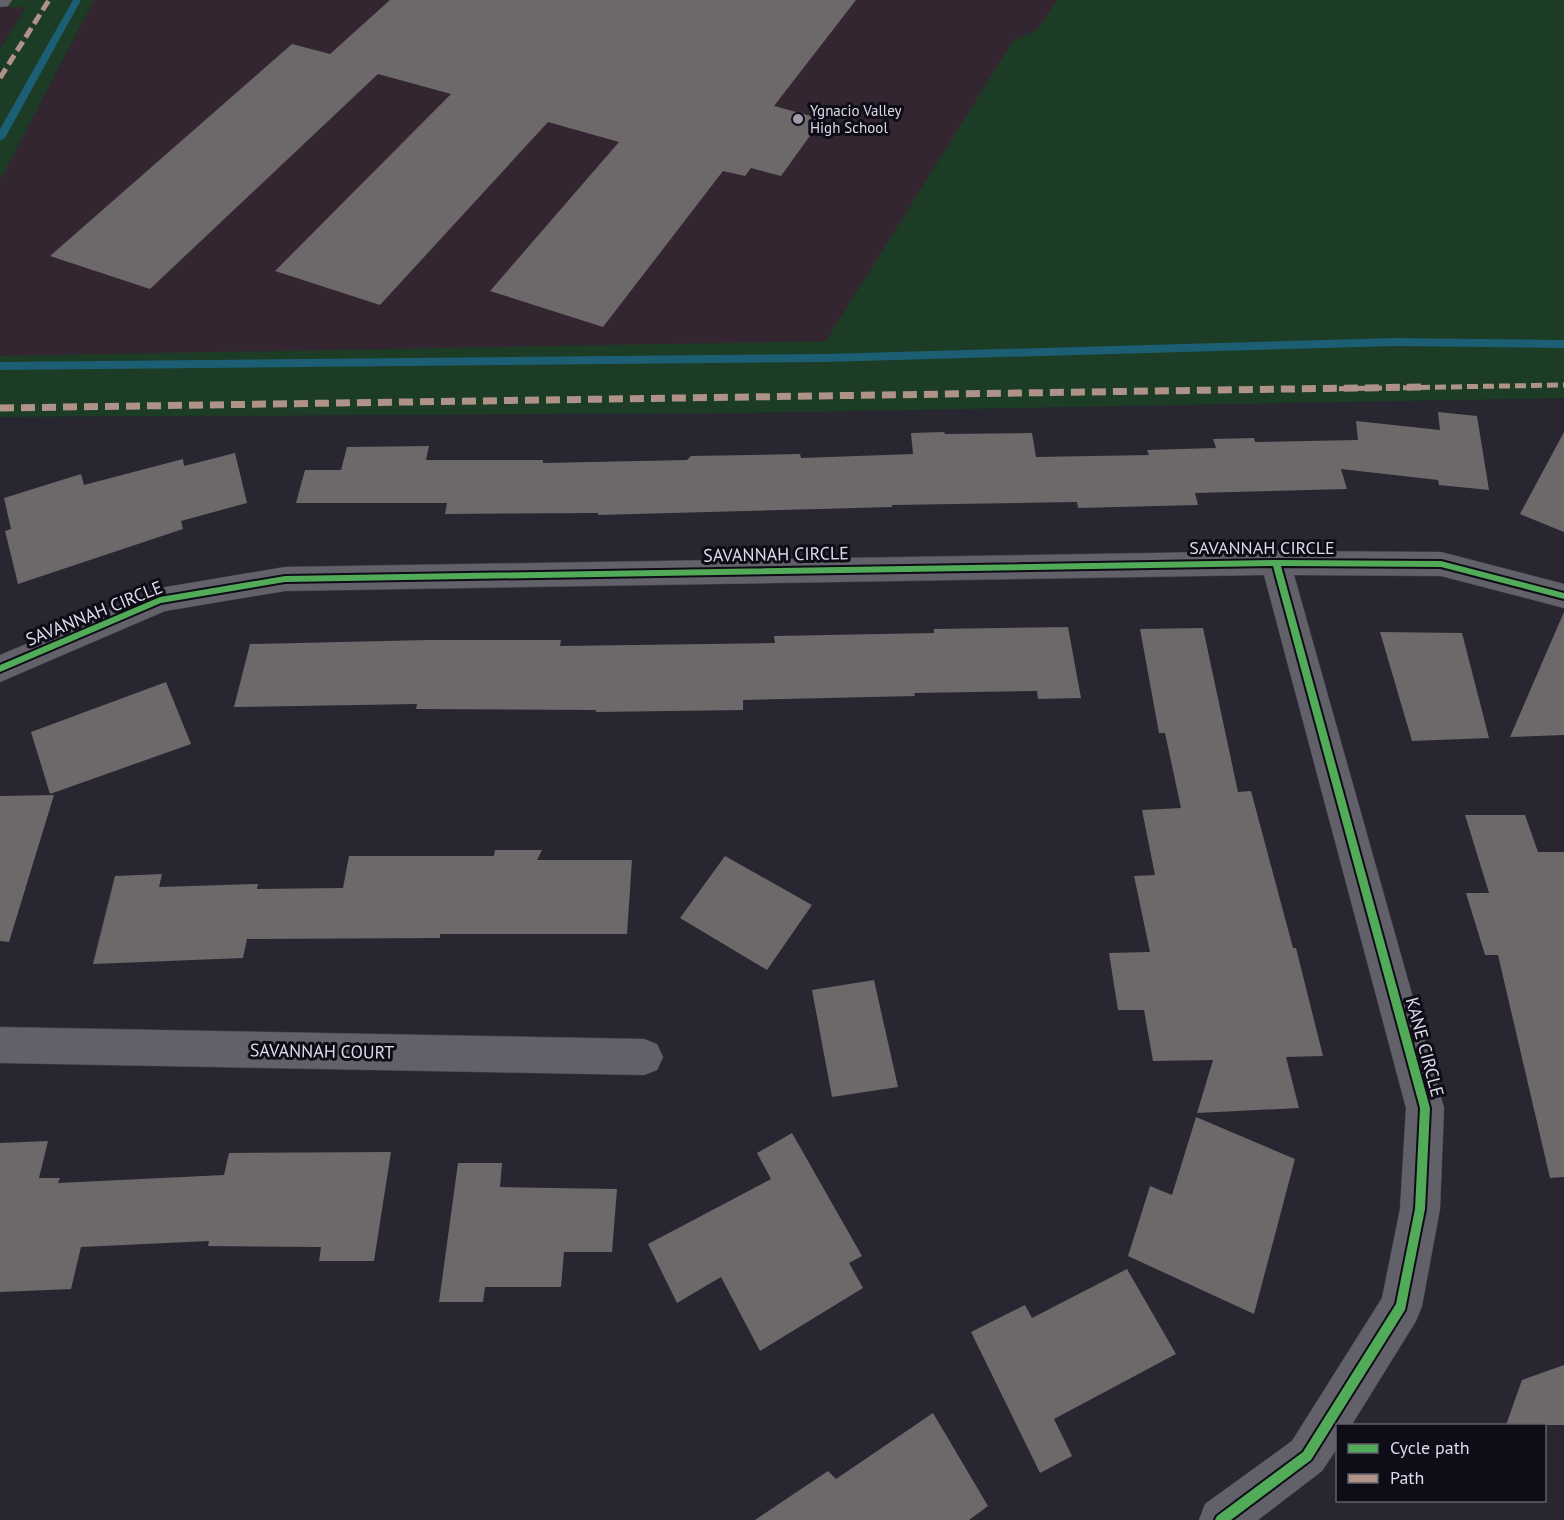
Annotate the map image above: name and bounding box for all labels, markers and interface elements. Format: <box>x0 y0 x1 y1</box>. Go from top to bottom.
place label: Ygnacio Valley High School <box>810 101 901 137</box>
marker: Ygnacio Valley High School <box>791 112 805 126</box>
street label: SAVANNAH CIRCLE <box>1189 536 1335 559</box>
street label: SAVANNAH CIRCLE <box>703 541 849 567</box>
street label: SAVANNAH CIRCLE <box>22 575 166 651</box>
street label: KANE CIRCLE <box>1401 995 1449 1099</box>
street label: SAVANNAH COURT <box>250 1038 394 1064</box>
legend <box>1336 1424 1546 1502</box>
text: Cycle path <box>1390 1436 1470 1459</box>
text: Path <box>1390 1466 1424 1489</box>

